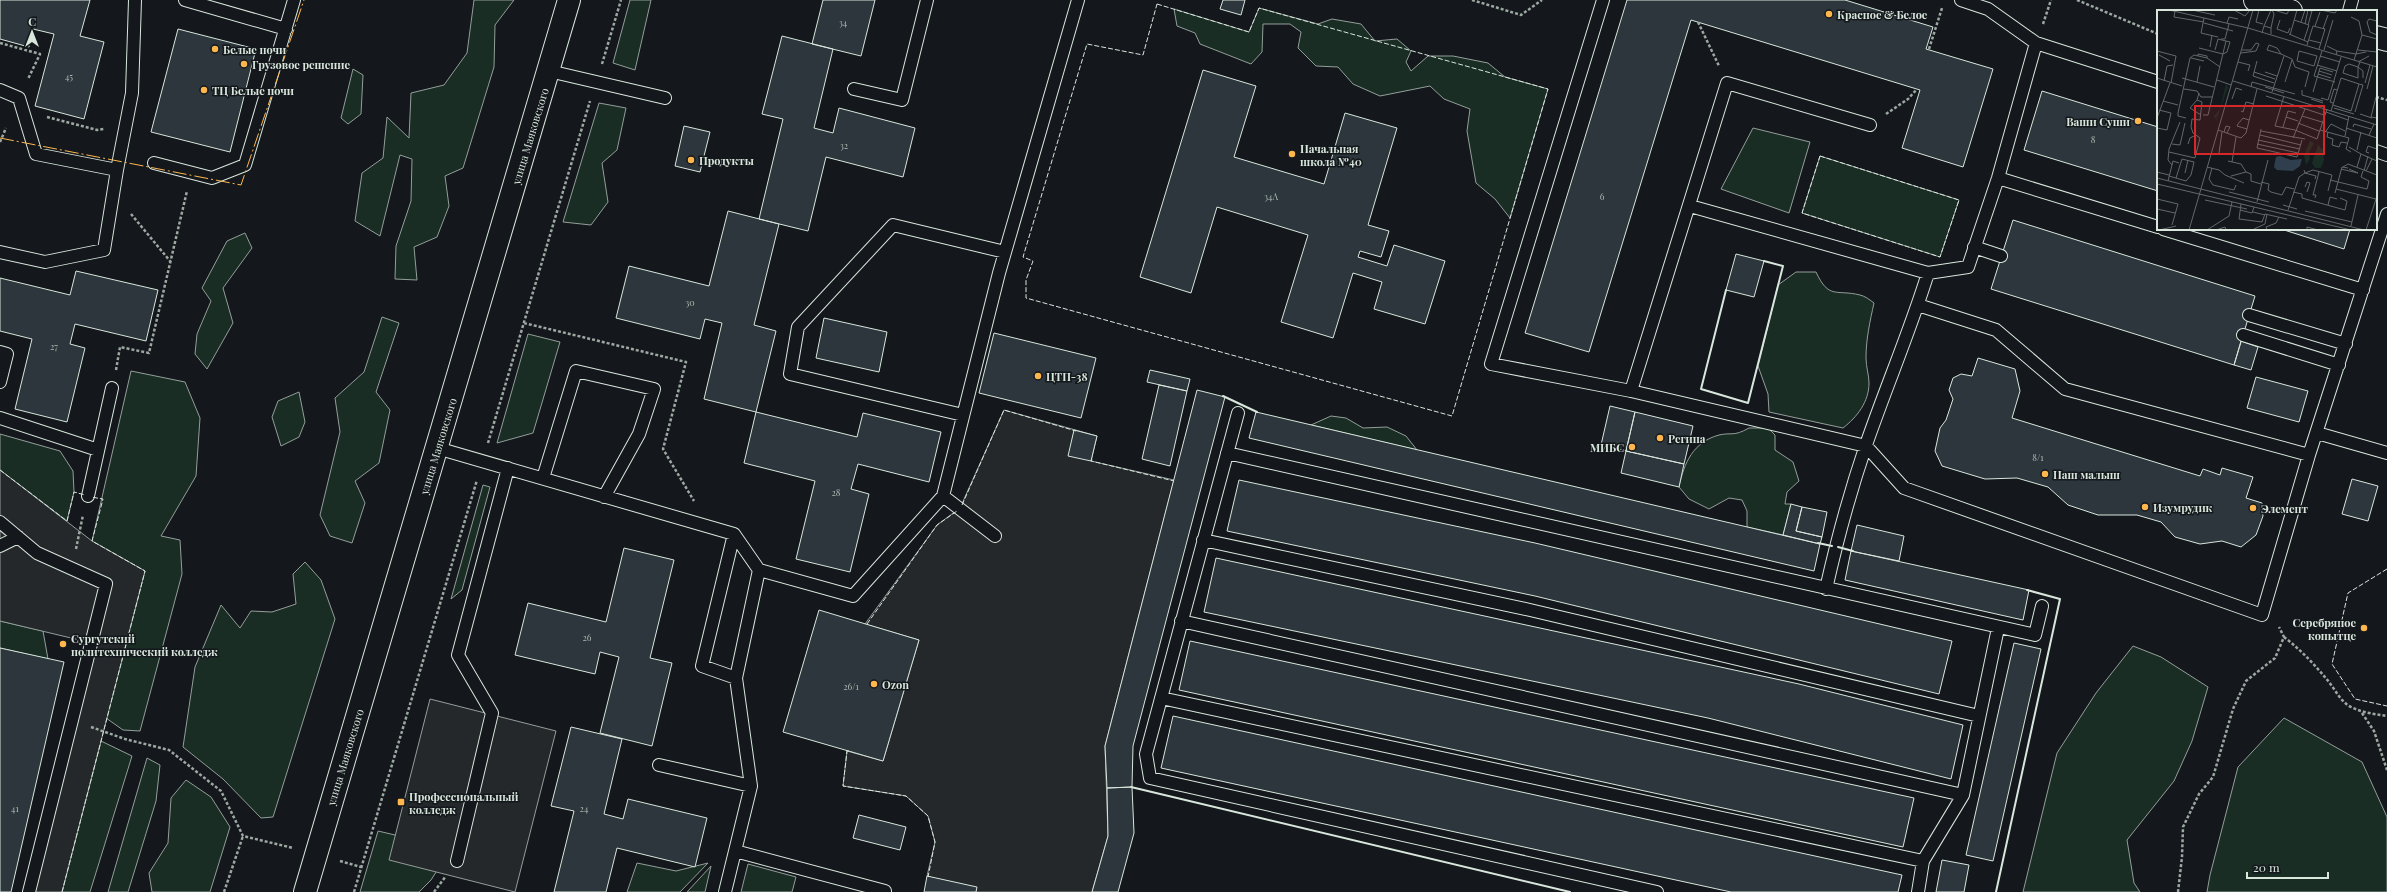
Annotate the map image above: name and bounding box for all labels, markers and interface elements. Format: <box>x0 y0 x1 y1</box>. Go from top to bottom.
place label: Красное & Белое <box>1837 7 1928 22</box>
marker: Красное & Белое <box>1824 9 1834 19</box>
inset map <box>2157 10 2377 230</box>
north arrow <box>12 12 52 52</box>
text: С <box>28 14 36 29</box>
house number: 34 <box>839 16 848 28</box>
place label: Белые ночи <box>223 42 286 57</box>
marker: Белые ночи <box>210 44 220 54</box>
place label: Грузовое решение <box>252 57 351 72</box>
marker: Грузовое решение <box>239 59 249 69</box>
house number: 45 <box>65 70 73 82</box>
place label: ТЦ Белые ночи <box>212 83 294 98</box>
marker: ТЦ Белые ночи <box>199 85 209 95</box>
street label: улица Маяковского <box>508 86 552 187</box>
place label: Ваши Суши <box>2066 114 2130 129</box>
marker: Ваши Суши <box>2133 116 2143 126</box>
house number: 8 <box>2091 133 2096 145</box>
house number: 32 <box>840 139 848 151</box>
place label: Начальная школа №40 <box>1300 141 1362 169</box>
marker: Начальная школа №40 <box>1287 149 1297 159</box>
place label: Продукты <box>699 153 754 168</box>
marker: Продукты <box>686 155 696 165</box>
house number: 34А <box>1264 190 1278 202</box>
house number: 6 <box>1600 190 1605 202</box>
house number: 30 <box>685 296 695 308</box>
house number: 27 <box>50 340 58 352</box>
place label: ЦТП-38 <box>1046 369 1088 384</box>
marker: ЦТП-38 <box>1033 371 1043 381</box>
street label: улица Маяковского <box>416 396 460 497</box>
place label: Регина <box>1668 431 1706 446</box>
marker: Регина <box>1655 433 1665 443</box>
place label: МИБС <box>1590 440 1624 455</box>
marker: МИБС <box>1627 442 1637 452</box>
house number: 8/1 <box>2032 451 2044 463</box>
place label: Наш малыш <box>2053 467 2120 482</box>
marker: Наш малыш <box>2040 469 2050 479</box>
house number: 28 <box>832 486 841 498</box>
place label: Изумрудик <box>2153 500 2213 515</box>
place label: Элемент <box>2261 501 2308 516</box>
marker: Изумрудик <box>2140 502 2150 512</box>
marker: Элемент <box>2248 503 2258 513</box>
place label: Серебряное копытце <box>2293 615 2356 643</box>
marker: Серебряное копытце <box>2359 623 2369 633</box>
place label: Сургутский политехнический колледж <box>71 631 218 659</box>
house number: 26 <box>583 631 592 643</box>
marker: Сургутский политехнический колледж <box>58 639 68 649</box>
place label: Ozon <box>882 677 909 692</box>
marker: Ozon <box>869 679 879 689</box>
house number: 26/1 <box>843 680 859 692</box>
street label: улица Маяковского <box>323 707 367 808</box>
place label: Профессиональный колледж <box>409 789 519 817</box>
marker: Профессиональный колледж <box>396 797 406 807</box>
house number: 41 <box>11 802 20 814</box>
house number: 24 <box>580 802 589 814</box>
scale bar <box>2247 854 2328 880</box>
text: 20 m <box>2253 859 2280 875</box>

